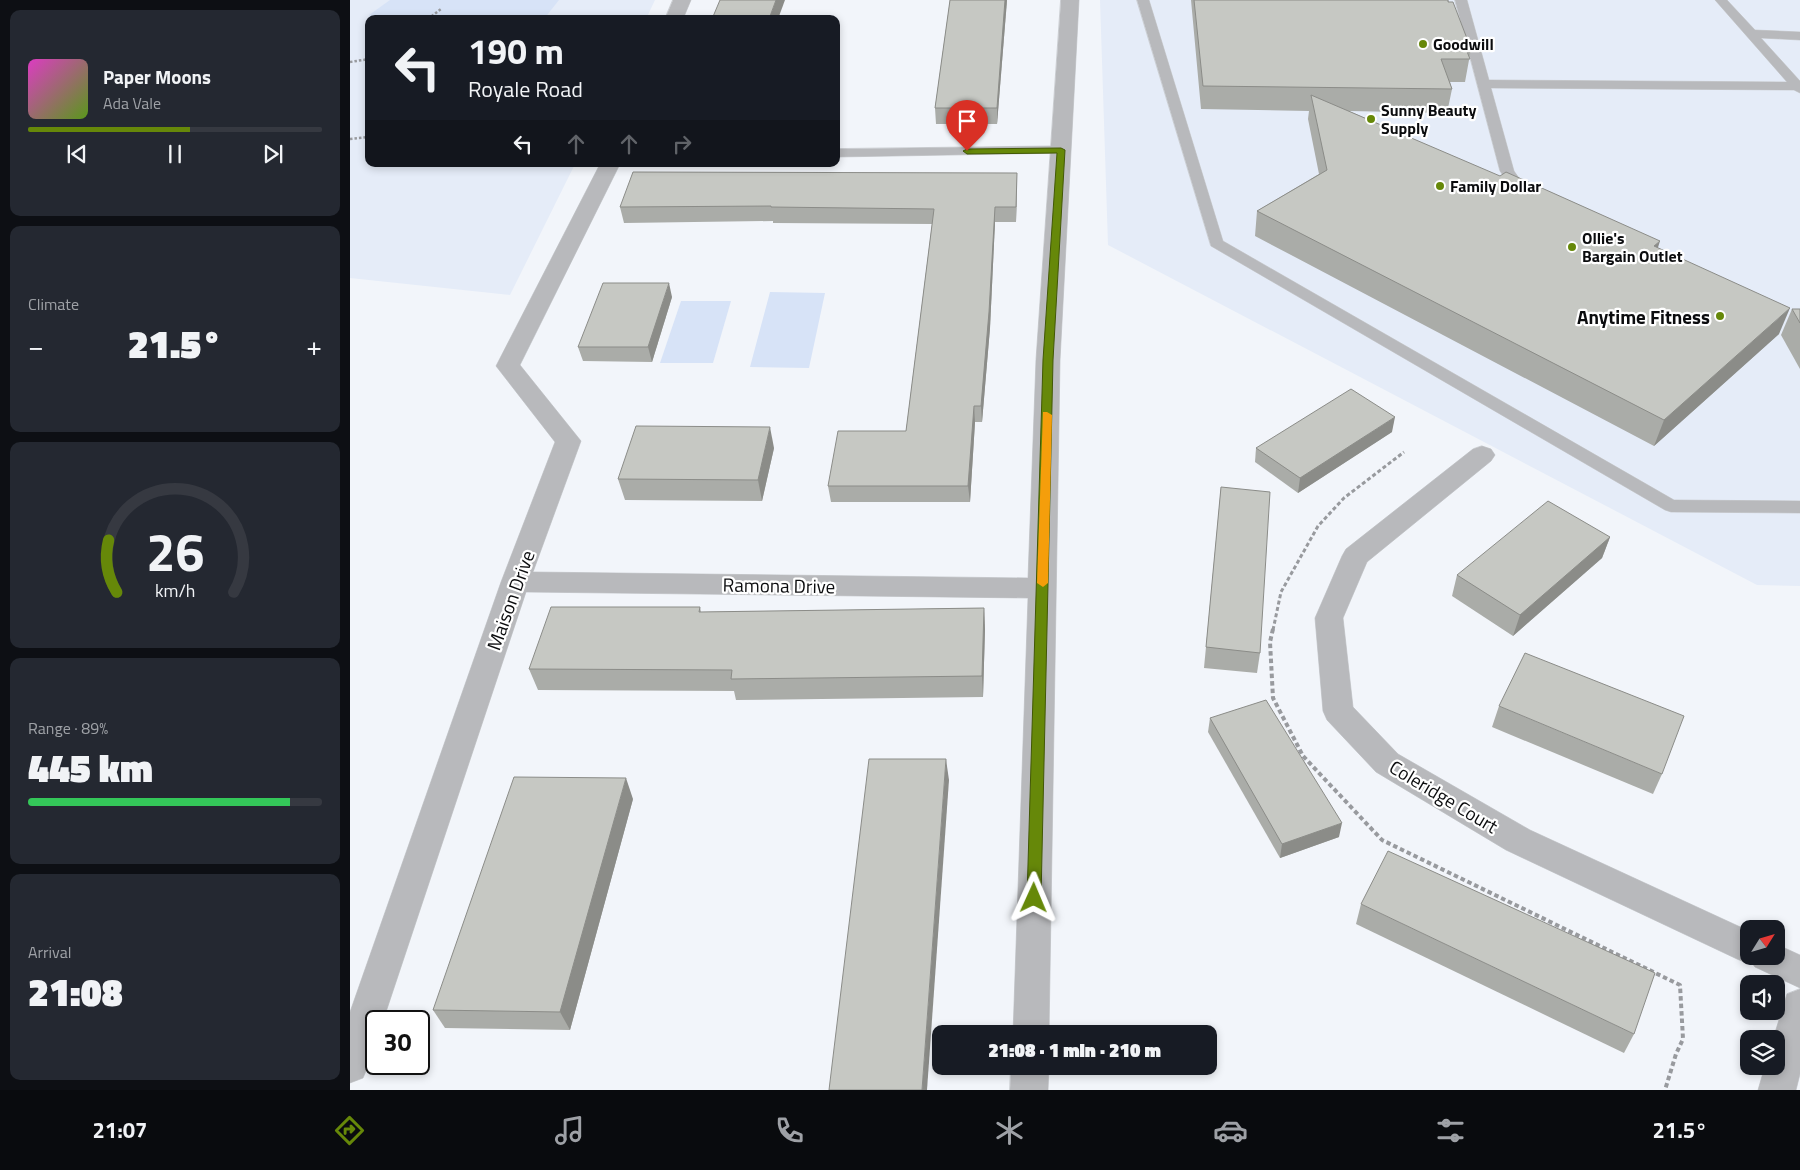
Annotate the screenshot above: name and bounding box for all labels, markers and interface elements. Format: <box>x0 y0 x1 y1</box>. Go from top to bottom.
text: 190 m <box>468 24 564 78</box>
place label: Goodwill <box>1433 32 1494 56</box>
icon: left <box>385 35 450 100</box>
marker: Goodwill <box>1417 38 1429 50</box>
text: Paper Moons <box>103 62 211 91</box>
text: Royale Road <box>468 72 583 106</box>
text: Ada Vale <box>103 91 161 115</box>
place label: Sunny Beauty Supply <box>1381 98 1476 140</box>
pin <box>946 100 988 151</box>
icon: arrive <box>953 107 981 135</box>
marker: Sunny Beauty Supply <box>1365 113 1377 125</box>
icon: left <box>509 130 537 158</box>
icon: ahead <box>562 130 590 158</box>
icon: ahead <box>615 130 643 158</box>
icon: right <box>668 130 696 158</box>
icon: previous <box>63 140 91 168</box>
icon: pause <box>161 140 189 168</box>
icon: next <box>259 140 287 168</box>
place label: Family Dollar <box>1450 174 1541 198</box>
marker: Family Dollar <box>1434 180 1446 192</box>
place label: Ollie's Bargain Outlet <box>1582 226 1683 268</box>
marker: Ollie's Bargain Outlet <box>1566 241 1578 253</box>
text: Climate <box>28 292 79 316</box>
place label: Anytime Fitness <box>1577 302 1710 331</box>
marker: Anytime Fitness <box>1714 310 1726 322</box>
text: 21.5° <box>128 315 222 373</box>
text: − <box>28 324 44 367</box>
text: + <box>306 324 322 367</box>
text: 26 <box>146 512 204 591</box>
street label: Maison Drive <box>479 546 541 654</box>
street label: Ramona Drive <box>722 570 836 600</box>
text: km/h <box>155 577 195 604</box>
text: Range · 89% <box>28 716 108 740</box>
text: 445 km <box>28 739 153 797</box>
street label: Coleridge Court <box>1384 752 1504 840</box>
position arrow <box>1007 871 1059 923</box>
north arrow <box>1740 920 1785 965</box>
map controls <box>1740 920 1785 1075</box>
text: Arrival <box>28 940 71 964</box>
text: 21:08 <box>28 963 123 1021</box>
button: sound <box>1740 975 1785 1020</box>
speed limit sign: 30 <box>365 1010 430 1075</box>
button: layers <box>1740 1030 1785 1075</box>
text: 21:08 · 1 min · 210 m <box>988 1035 1161 1064</box>
text: 21:07 <box>93 1113 147 1147</box>
icon: directions <box>332 1113 367 1148</box>
icon: music <box>552 1113 587 1148</box>
icon: phone <box>772 1113 807 1148</box>
icon: climate <box>992 1113 1027 1148</box>
icon: car <box>1213 1113 1248 1148</box>
icon: filters <box>1433 1113 1468 1148</box>
text: 21.5° <box>1653 1113 1707 1147</box>

